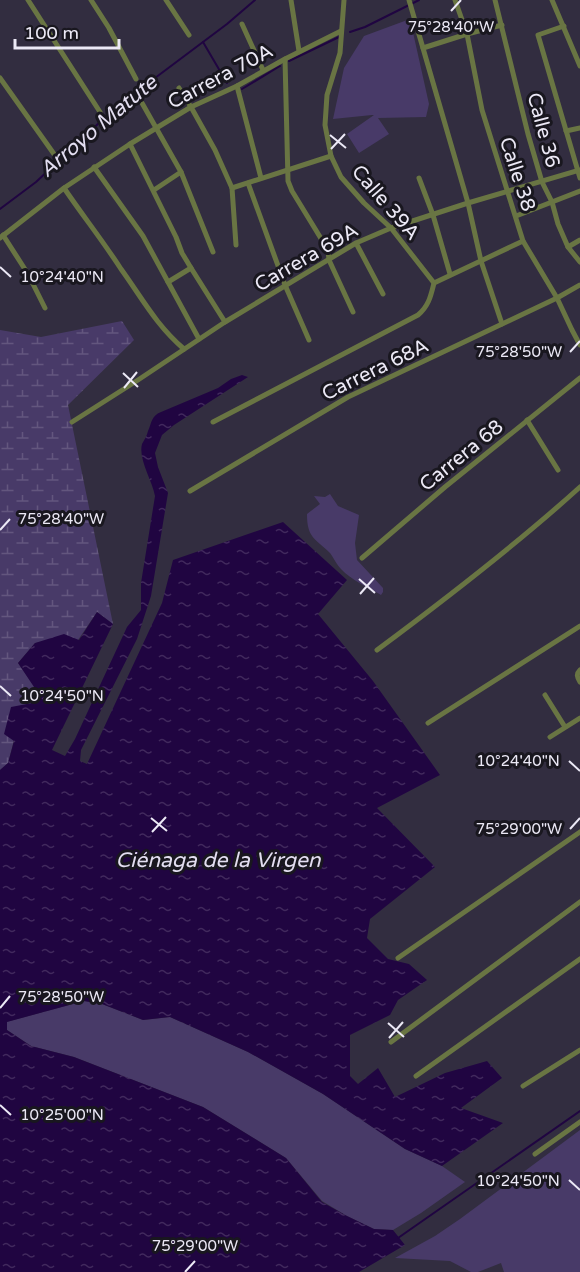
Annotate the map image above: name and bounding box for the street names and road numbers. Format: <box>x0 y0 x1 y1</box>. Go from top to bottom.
street label: Carrera 70A <box>164 39 277 115</box>
street label: Calle 36 <box>522 90 565 170</box>
street label: Calle 38 <box>494 134 540 215</box>
street label: Calle 39A <box>346 160 424 245</box>
street label: Carrera 69A <box>250 219 363 297</box>
street label: Carrera 68A <box>318 334 433 406</box>
street label: Carrera 68 <box>415 415 508 497</box>

